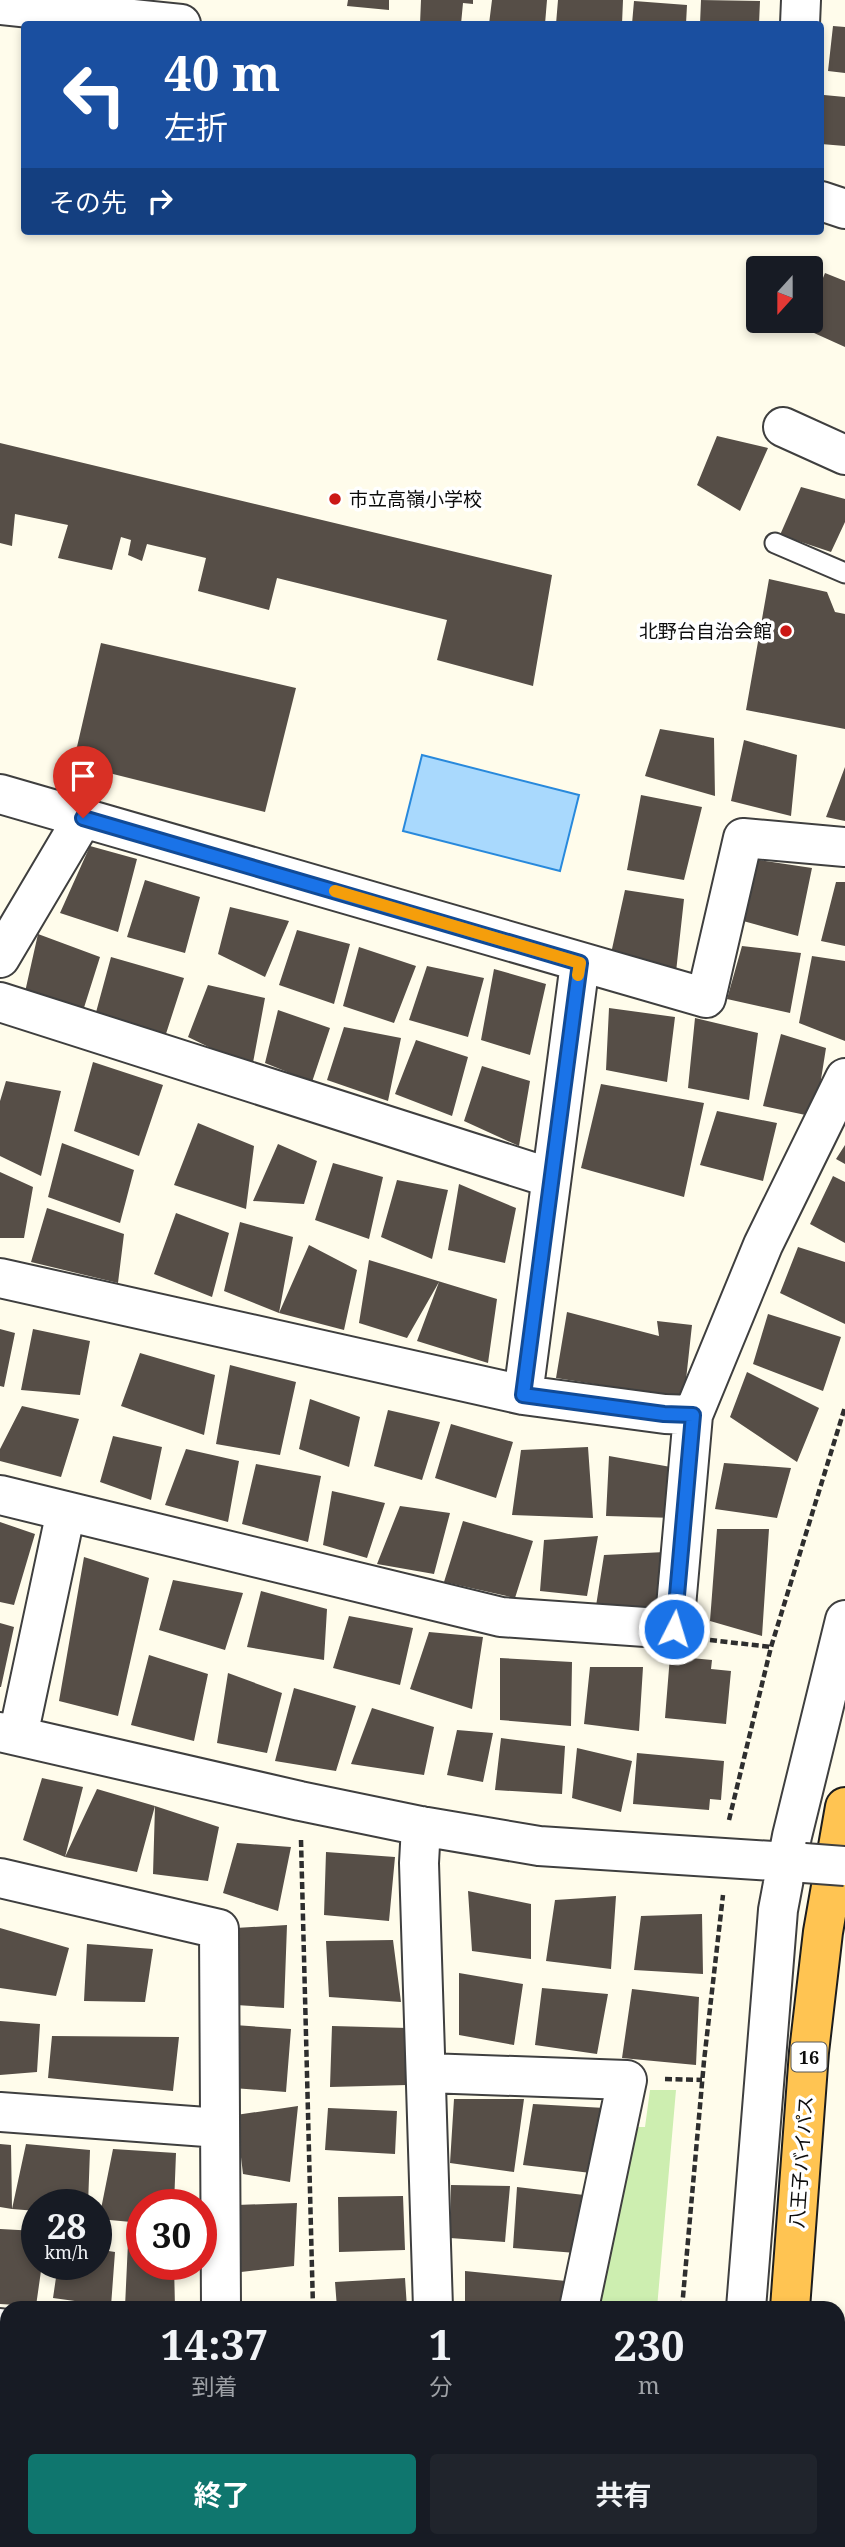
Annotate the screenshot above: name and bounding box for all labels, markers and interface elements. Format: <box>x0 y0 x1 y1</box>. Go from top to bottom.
text: 40 m <box>164 39 280 105</box>
icon: left <box>49 49 140 140</box>
text: 左折 <box>164 105 228 148</box>
icon: right <box>141 182 179 220</box>
text: その先 <box>49 184 127 220</box>
north arrow <box>746 256 822 332</box>
map controls <box>746 256 823 333</box>
place label: 市立高嶺小学校 <box>349 486 482 512</box>
marker: 市立高嶺小学校 <box>327 491 343 507</box>
place label: 北野台自治会館 <box>639 618 772 644</box>
marker: 北野台自治会館 <box>778 623 794 639</box>
pin <box>53 746 113 818</box>
icon: arrive <box>64 757 102 795</box>
position arrow <box>637 1592 711 1666</box>
road number: 16 <box>792 2042 826 2071</box>
street label: 八王子バイパス <box>783 2095 819 2229</box>
speed limit sign: 30 <box>126 2189 217 2280</box>
text: 28 <box>47 2202 86 2249</box>
text: km/h <box>44 2240 89 2264</box>
text: 14:37 <box>161 2315 268 2372</box>
text: 1 <box>429 2315 453 2372</box>
text: 230 <box>613 2316 684 2373</box>
text: m <box>638 2369 660 2401</box>
text: 到着 <box>191 2370 237 2402</box>
text: 分 <box>429 2370 452 2402</box>
button: 終了 <box>28 2454 416 2534</box>
button: 共有 <box>430 2454 817 2534</box>

